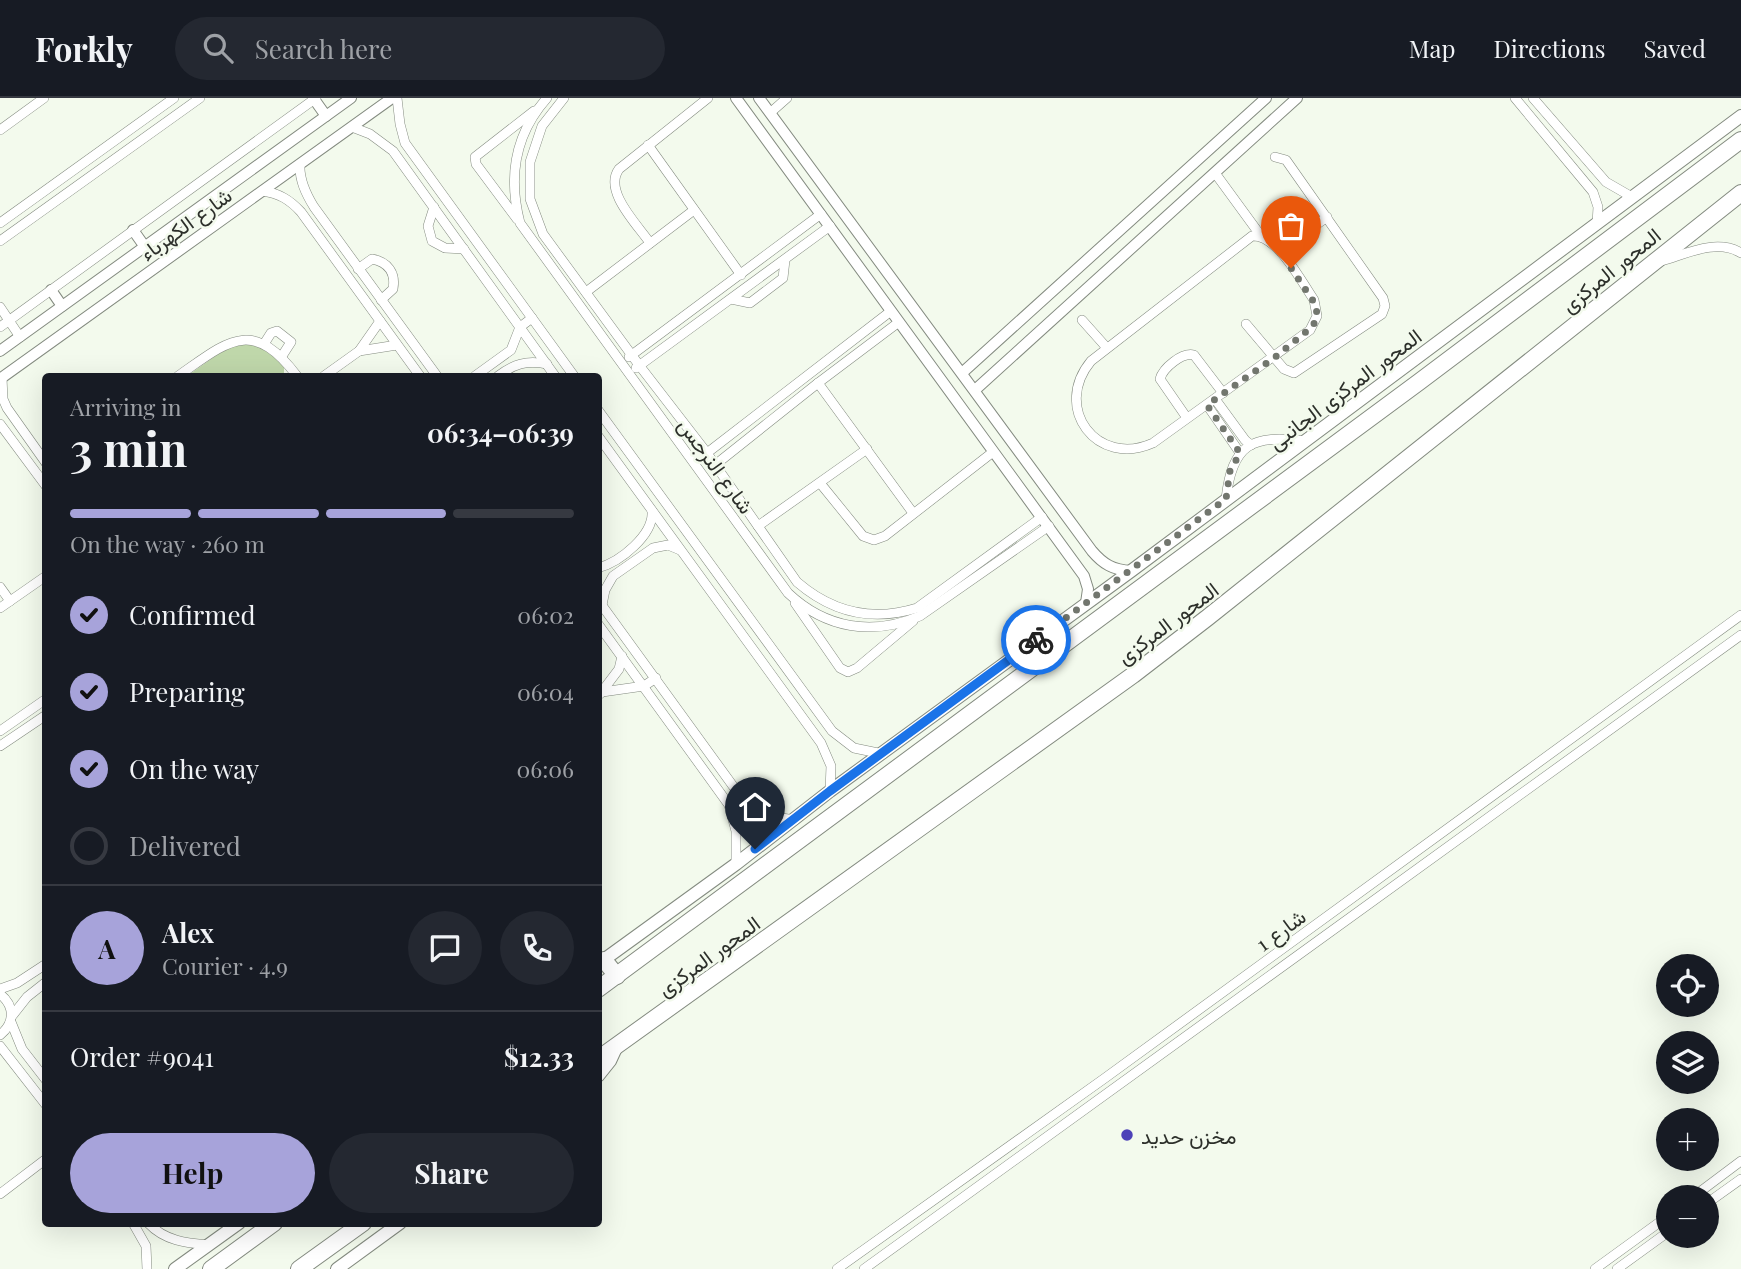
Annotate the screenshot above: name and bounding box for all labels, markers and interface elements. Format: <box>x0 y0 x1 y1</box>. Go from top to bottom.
search box <box>175 17 665 80</box>
text: Forkly <box>35 26 133 70</box>
icon: search <box>199 29 237 67</box>
text: Search here <box>255 31 392 66</box>
text: Map <box>1409 32 1455 64</box>
text: Directions <box>1493 32 1606 64</box>
text: Saved <box>1644 32 1706 64</box>
street label: شارع الكهرباء <box>133 180 238 267</box>
pin <box>1261 196 1321 268</box>
icon: bag <box>1272 207 1310 245</box>
street label: المحور المركزى <box>1554 220 1666 319</box>
street label: المحور المركزى الجانبى <box>1262 321 1427 456</box>
text: Arriving in <box>70 391 182 422</box>
street label: شارع النرجس <box>671 411 761 520</box>
text: 06:34–06:39 <box>427 415 574 450</box>
text: 3 min <box>70 417 187 479</box>
text: On the way · 260 m <box>70 528 265 559</box>
street label: المحور المركزى <box>1110 575 1224 670</box>
icon: check <box>70 596 108 634</box>
text: Confirmed <box>129 597 256 632</box>
text: 06:02 <box>517 599 574 630</box>
courier <box>1001 605 1071 675</box>
icon: bike <box>1017 621 1055 659</box>
icon: check <box>70 673 108 711</box>
text: Preparing <box>129 674 245 709</box>
text: 06:04 <box>517 676 574 707</box>
icon: check <box>70 750 108 788</box>
text: On the way <box>129 751 259 786</box>
text: 06:06 <box>516 753 574 784</box>
pin <box>725 777 785 849</box>
icon: home <box>736 788 774 826</box>
text: Delivered <box>129 828 241 863</box>
street label: شارع 1 <box>1249 901 1312 958</box>
street label: المحور المركزى <box>651 908 766 1003</box>
button: chat <box>408 911 482 985</box>
button: phone <box>500 911 574 985</box>
text: Alex <box>162 915 214 950</box>
text: A <box>98 931 116 966</box>
text: Courier · 4.9 <box>162 950 288 981</box>
map controls <box>1656 954 1719 1248</box>
button: locate <box>1656 954 1719 1017</box>
button: layers <box>1656 1031 1719 1094</box>
text: Order #9041 <box>70 1039 214 1074</box>
text: $12.33 <box>504 1039 574 1074</box>
button: + <box>1656 1108 1719 1171</box>
place label: مخزن حديد <box>1141 1121 1236 1150</box>
marker: مخزن حديد <box>1119 1127 1135 1143</box>
button: Help <box>70 1133 315 1213</box>
button: Share <box>329 1133 574 1213</box>
button: − <box>1656 1185 1719 1248</box>

